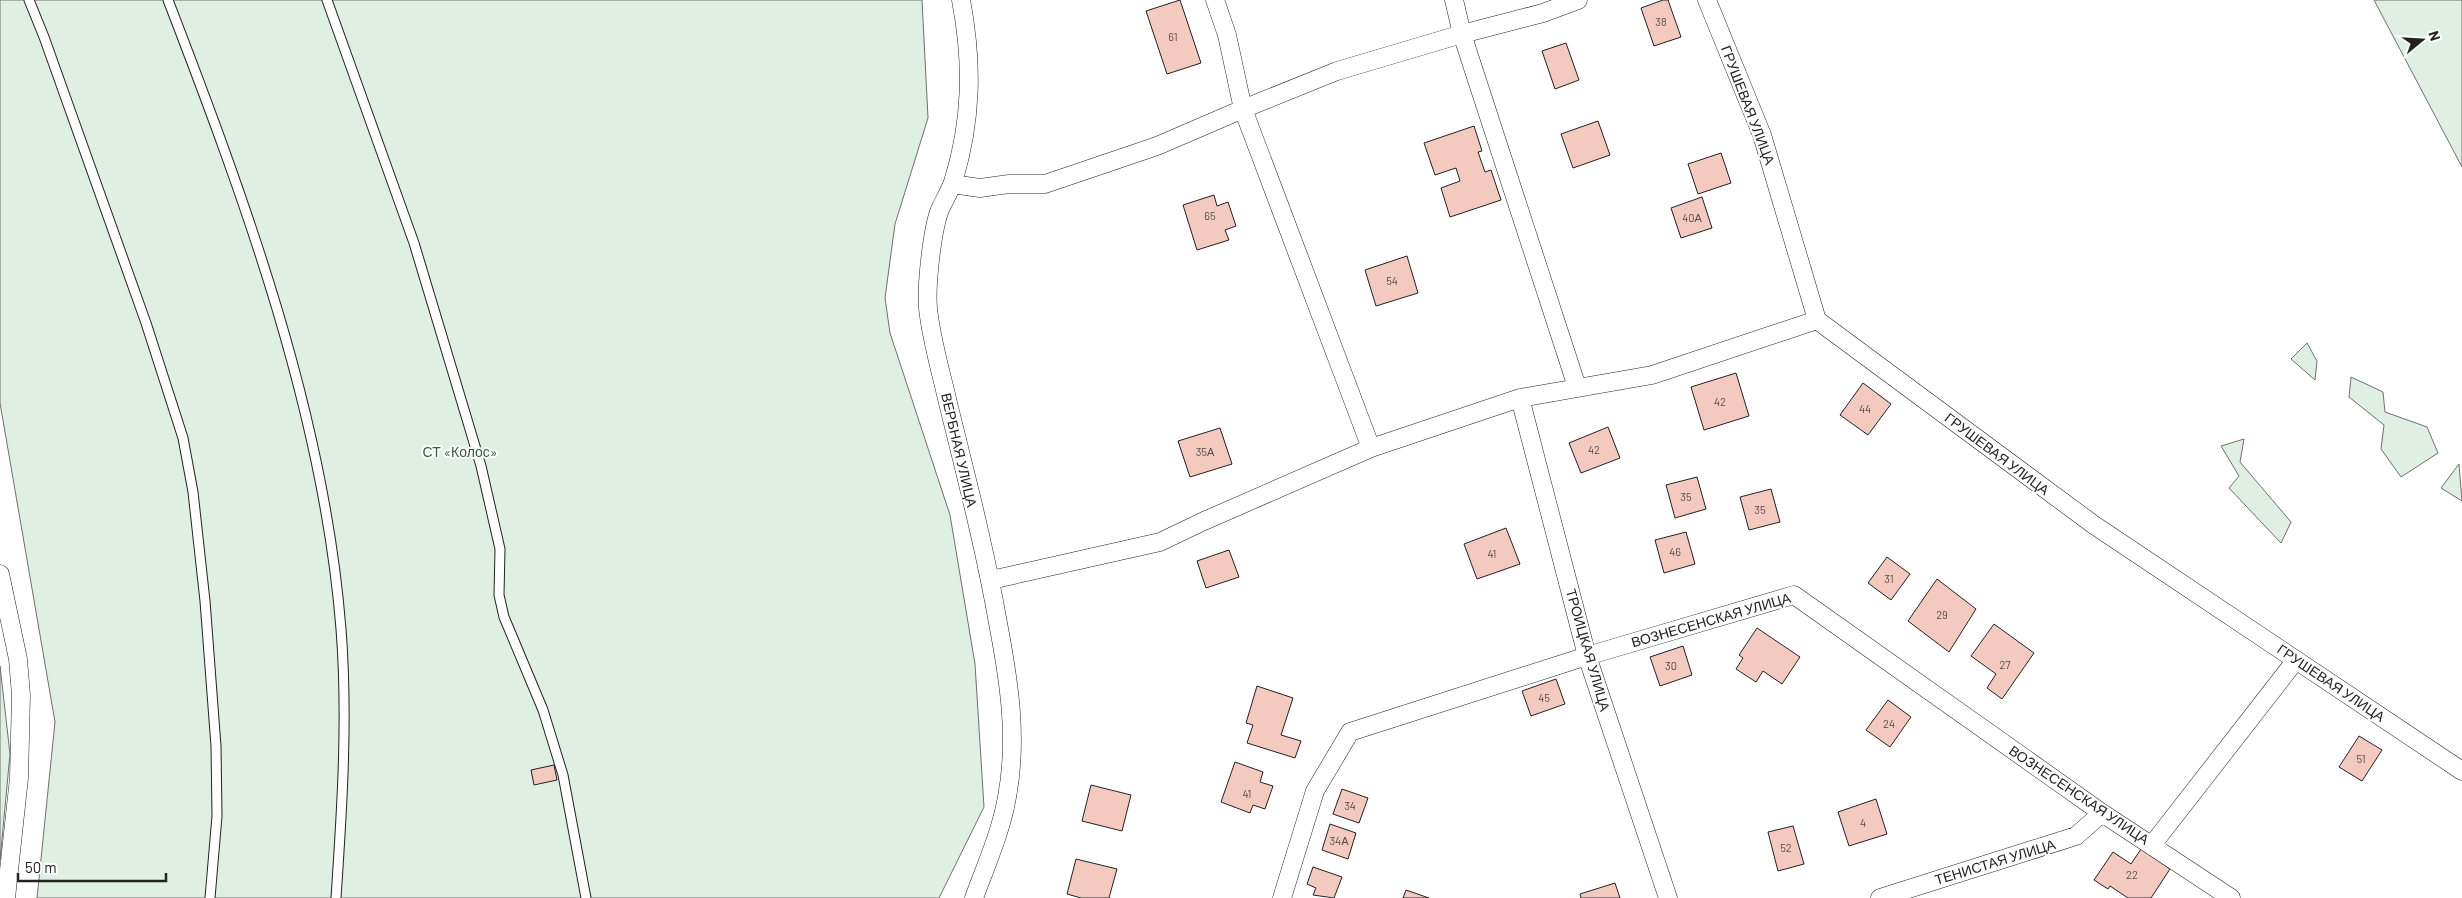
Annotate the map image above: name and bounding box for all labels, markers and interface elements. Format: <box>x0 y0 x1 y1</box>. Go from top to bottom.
house number: 38 <box>1655 15 1667 28</box>
north arrow <box>2397 15 2447 65</box>
text: N <box>2425 29 2444 43</box>
house number: 61 <box>1168 30 1178 43</box>
street label: ГРУШЕВАЯ УЛИЦА <box>1718 43 1779 167</box>
house number: 65 <box>1204 209 1216 222</box>
house number: 40А <box>1682 211 1702 224</box>
house number: 54 <box>1386 274 1398 287</box>
street label: ВЕРБНАЯ УЛИЦА <box>938 391 981 509</box>
house number: 42 <box>1714 395 1726 408</box>
house number: 44 <box>1859 402 1871 415</box>
street label: ГРУШЕВАЯ УЛИЦА <box>1942 409 2053 499</box>
park label: СТ «Колос» <box>423 443 497 460</box>
house number: 42 <box>1588 443 1600 456</box>
house number: 35А <box>1196 445 1215 458</box>
house number: 35 <box>1680 490 1692 503</box>
house number: 35 <box>1754 503 1766 516</box>
house number: 46 <box>1669 545 1681 558</box>
house number: 41 <box>1488 547 1496 560</box>
house number: 31 <box>1884 572 1894 585</box>
street label: ТРОИЦКАЯ УЛИЦА <box>1563 587 1614 714</box>
street label: ВОЗНЕСЕНСКАЯ УЛИЦА <box>1629 588 1793 650</box>
house number: 29 <box>1936 608 1948 621</box>
street label: ГРУШЕВАЯ УЛИЦА <box>2274 640 2389 725</box>
house number: 27 <box>1999 658 2011 671</box>
house number: 30 <box>1665 659 1677 672</box>
house number: 45 <box>1538 691 1550 704</box>
house number: 24 <box>1883 717 1895 730</box>
street label: ВОЗНЕСЕНСКАЯ УЛИЦА <box>2006 741 2153 848</box>
house number: 51 <box>2356 752 2366 765</box>
house number: 41 <box>1243 787 1251 800</box>
house number: 34 <box>1344 799 1356 812</box>
house number: 4 <box>1860 816 1866 829</box>
house number: 34А <box>1329 834 1349 847</box>
street label: ТЕНИСТАЯ УЛИЦА <box>1932 835 2058 888</box>
house number: 52 <box>1780 841 1792 854</box>
scale bar <box>18 850 165 882</box>
text: 50 m <box>25 858 57 876</box>
house number: 22 <box>2126 868 2138 881</box>

